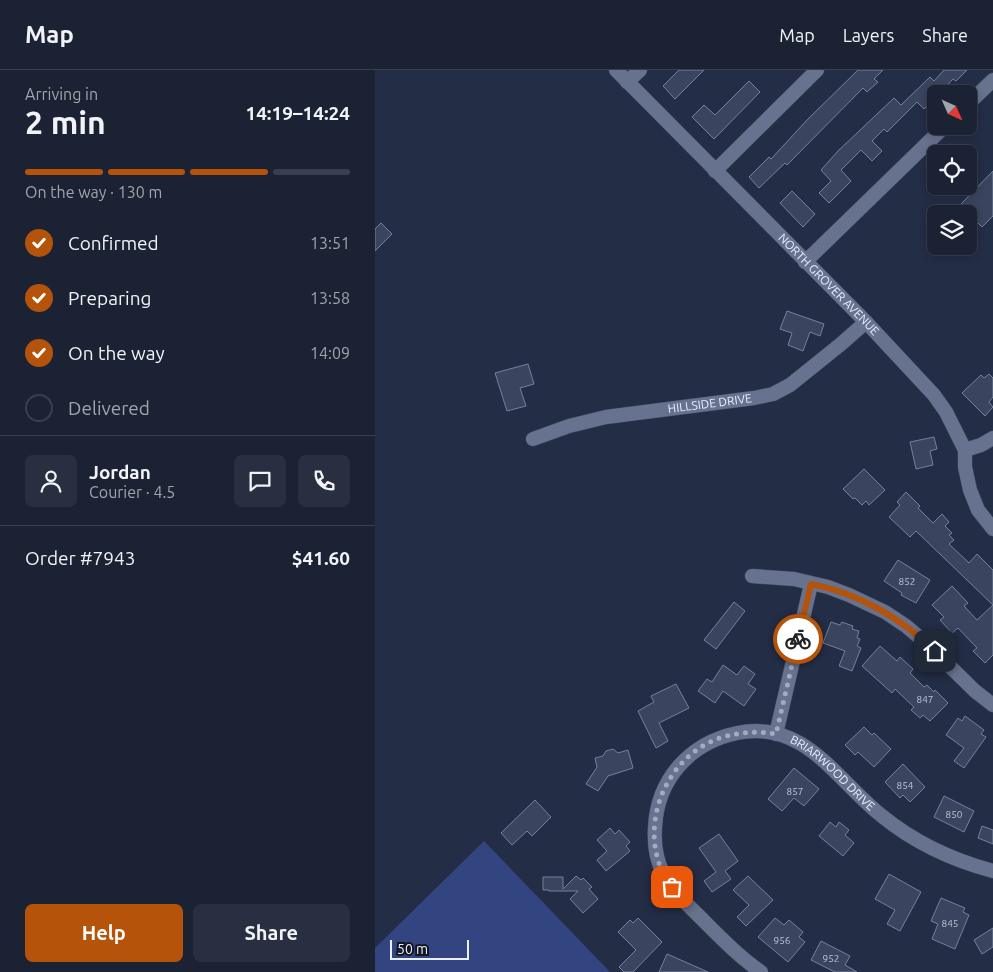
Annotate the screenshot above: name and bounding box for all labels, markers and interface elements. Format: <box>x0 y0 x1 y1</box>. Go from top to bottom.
text: Map <box>25 21 74 48</box>
text: Map <box>779 25 815 45</box>
text: Layers <box>843 25 894 45</box>
text: Share <box>922 25 968 45</box>
text: Arriving in <box>25 85 98 103</box>
north arrow <box>927 85 977 135</box>
map controls <box>927 85 977 255</box>
text: 14:19–14:24 <box>245 102 350 124</box>
text: 2 min <box>25 104 106 140</box>
button: locate <box>927 145 977 195</box>
text: On the way · 130 m <box>25 183 162 201</box>
button: layers <box>927 205 977 255</box>
icon: check <box>25 229 53 257</box>
street label: NORTH GROVER AVENUE <box>776 231 882 338</box>
text: Confirmed <box>68 232 159 254</box>
text: 13:51 <box>310 234 350 252</box>
icon: check <box>25 284 53 312</box>
text: Preparing <box>68 287 152 309</box>
text: 13:58 <box>310 289 350 307</box>
icon: check <box>25 339 53 367</box>
text: On the way <box>68 342 165 364</box>
text: 14:09 <box>310 344 350 362</box>
street label: HILLSIDE DRIVE <box>667 391 753 415</box>
text: Delivered <box>68 397 150 419</box>
button: person <box>25 455 77 507</box>
button: chat <box>234 455 286 507</box>
button: phone <box>298 455 350 507</box>
text: Jordan <box>89 461 151 483</box>
text: Courier · 4.5 <box>89 483 175 501</box>
text: Order #7943 <box>25 547 135 569</box>
text: $41.60 <box>292 547 350 569</box>
house number: 852 <box>899 576 915 587</box>
courier <box>773 614 823 664</box>
icon: bike <box>784 625 812 653</box>
pin <box>914 630 956 672</box>
icon: home <box>921 637 949 665</box>
house number: 847 <box>917 694 933 705</box>
street label: BRIARWOOD DRIVE <box>788 732 878 813</box>
house number: 854 <box>897 780 914 791</box>
house number: 857 <box>787 786 803 797</box>
house number: 850 <box>946 809 963 820</box>
pin <box>651 866 693 908</box>
icon: bag <box>658 873 686 901</box>
button: Help <box>25 904 183 962</box>
button: Share <box>193 904 350 962</box>
house number: 845 <box>942 918 958 929</box>
house number: 956 <box>774 935 791 946</box>
scale bar <box>390 937 469 960</box>
text: 50 m <box>397 941 428 957</box>
house number: 952 <box>823 953 839 964</box>

